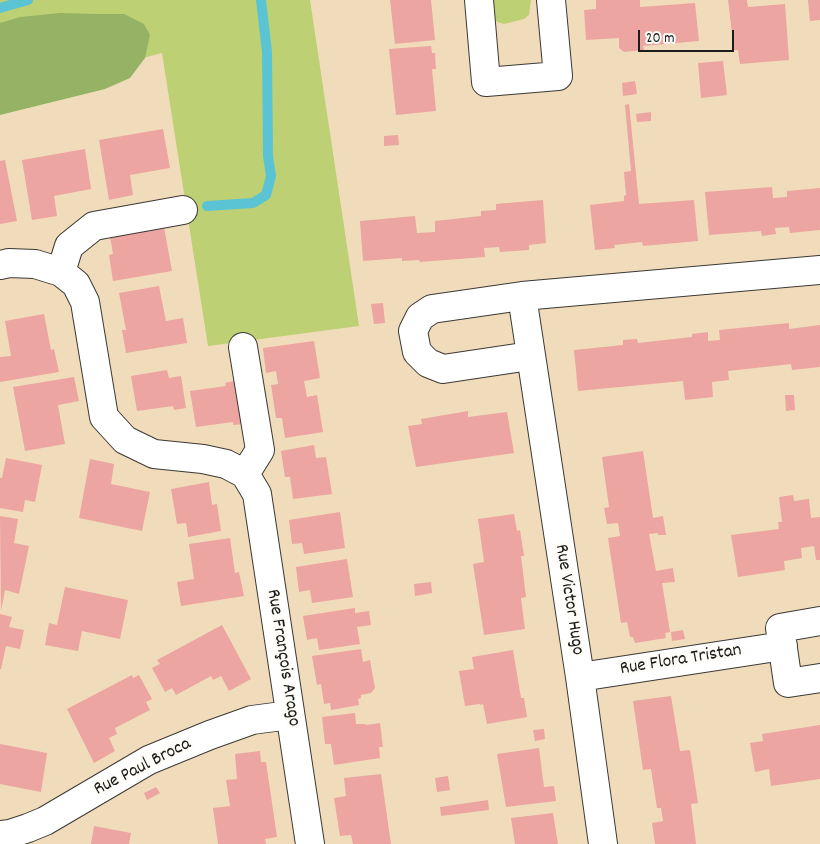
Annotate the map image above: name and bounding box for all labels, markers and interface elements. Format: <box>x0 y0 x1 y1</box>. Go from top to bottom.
scale bar <box>640 20 736 52</box>
text: 20 m <box>646 28 674 50</box>
street label: Rue Victor Hugo <box>548 543 588 657</box>
street label: Rue François Arago <box>260 588 304 728</box>
street label: Rue Flora Tristan <box>619 640 743 682</box>
street label: Rue Paul Broca <box>91 734 195 802</box>

